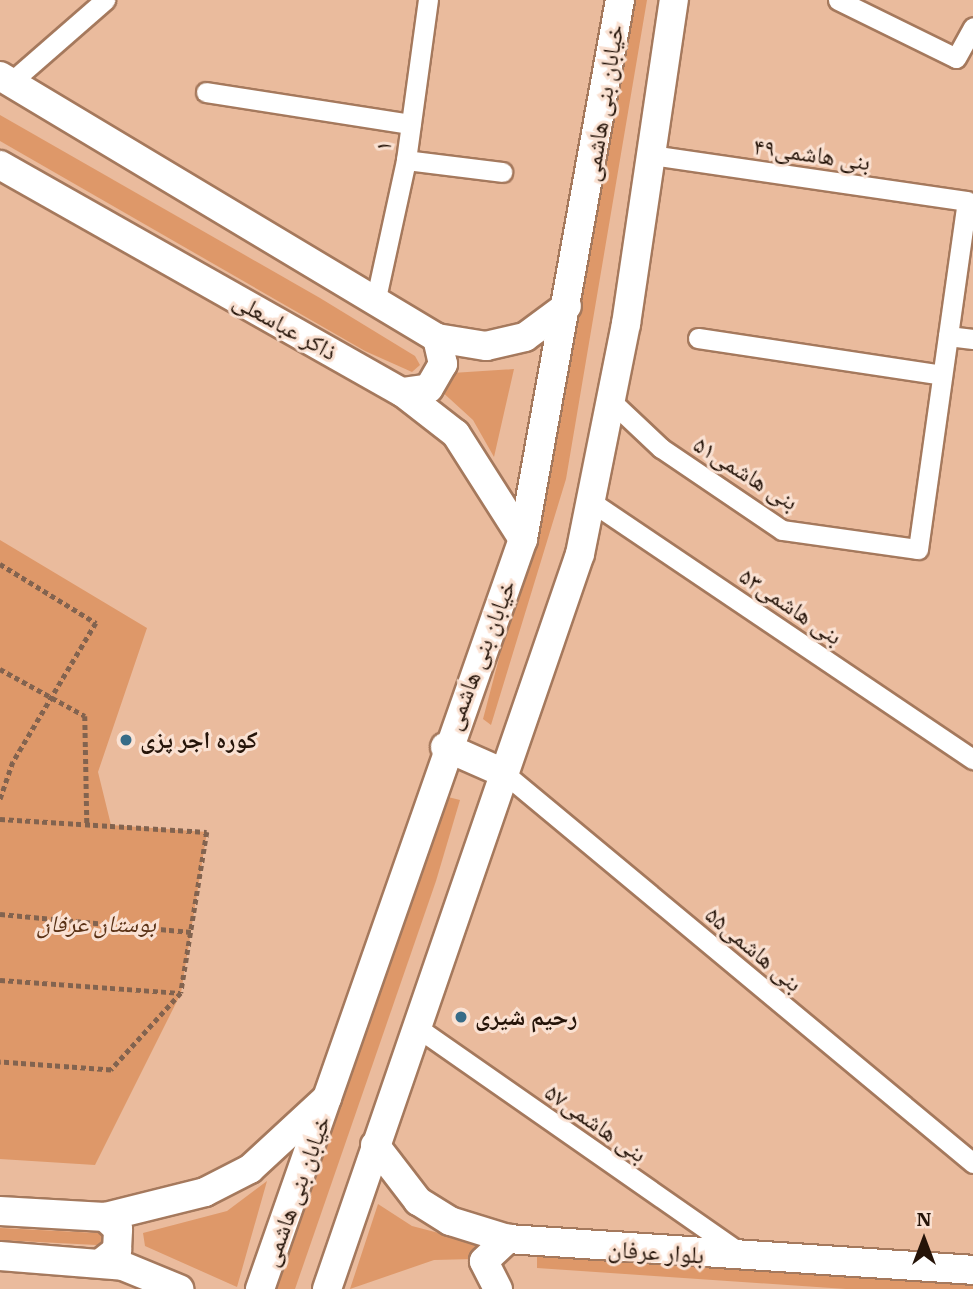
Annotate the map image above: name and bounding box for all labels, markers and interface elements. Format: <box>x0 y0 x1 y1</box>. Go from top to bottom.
street label: خیابان بنی هاشمی <box>576 23 630 183</box>
street label: بنی هاشمی۴۹ <box>752 132 872 176</box>
street label: ۱ <box>368 138 398 154</box>
street label: ذاکر عباسعلی <box>228 286 342 366</box>
street label: بنی هاشمی۵۱ <box>688 430 804 516</box>
street label: بنی هاشمی۵۳ <box>734 561 848 651</box>
street label: خیابان بنی هاشمی <box>438 576 522 734</box>
place label: کوره اجر پزی <box>140 726 258 754</box>
marker: کوره اجر پزی <box>118 732 134 748</box>
street label: بنی هاشمی۵۵ <box>700 900 808 998</box>
park label: بوستان عرفان <box>36 910 156 938</box>
place label: رحیم شیری <box>475 1003 577 1031</box>
marker: رحیم شیری <box>453 1009 469 1025</box>
street label: بنی هاشمی۵۷ <box>540 1077 652 1169</box>
street label: خیابان بنی هاشمی <box>255 1112 337 1270</box>
north arrow <box>889 1205 959 1275</box>
text: N <box>916 1207 932 1231</box>
street label: بلوار عرفان <box>607 1234 705 1270</box>

